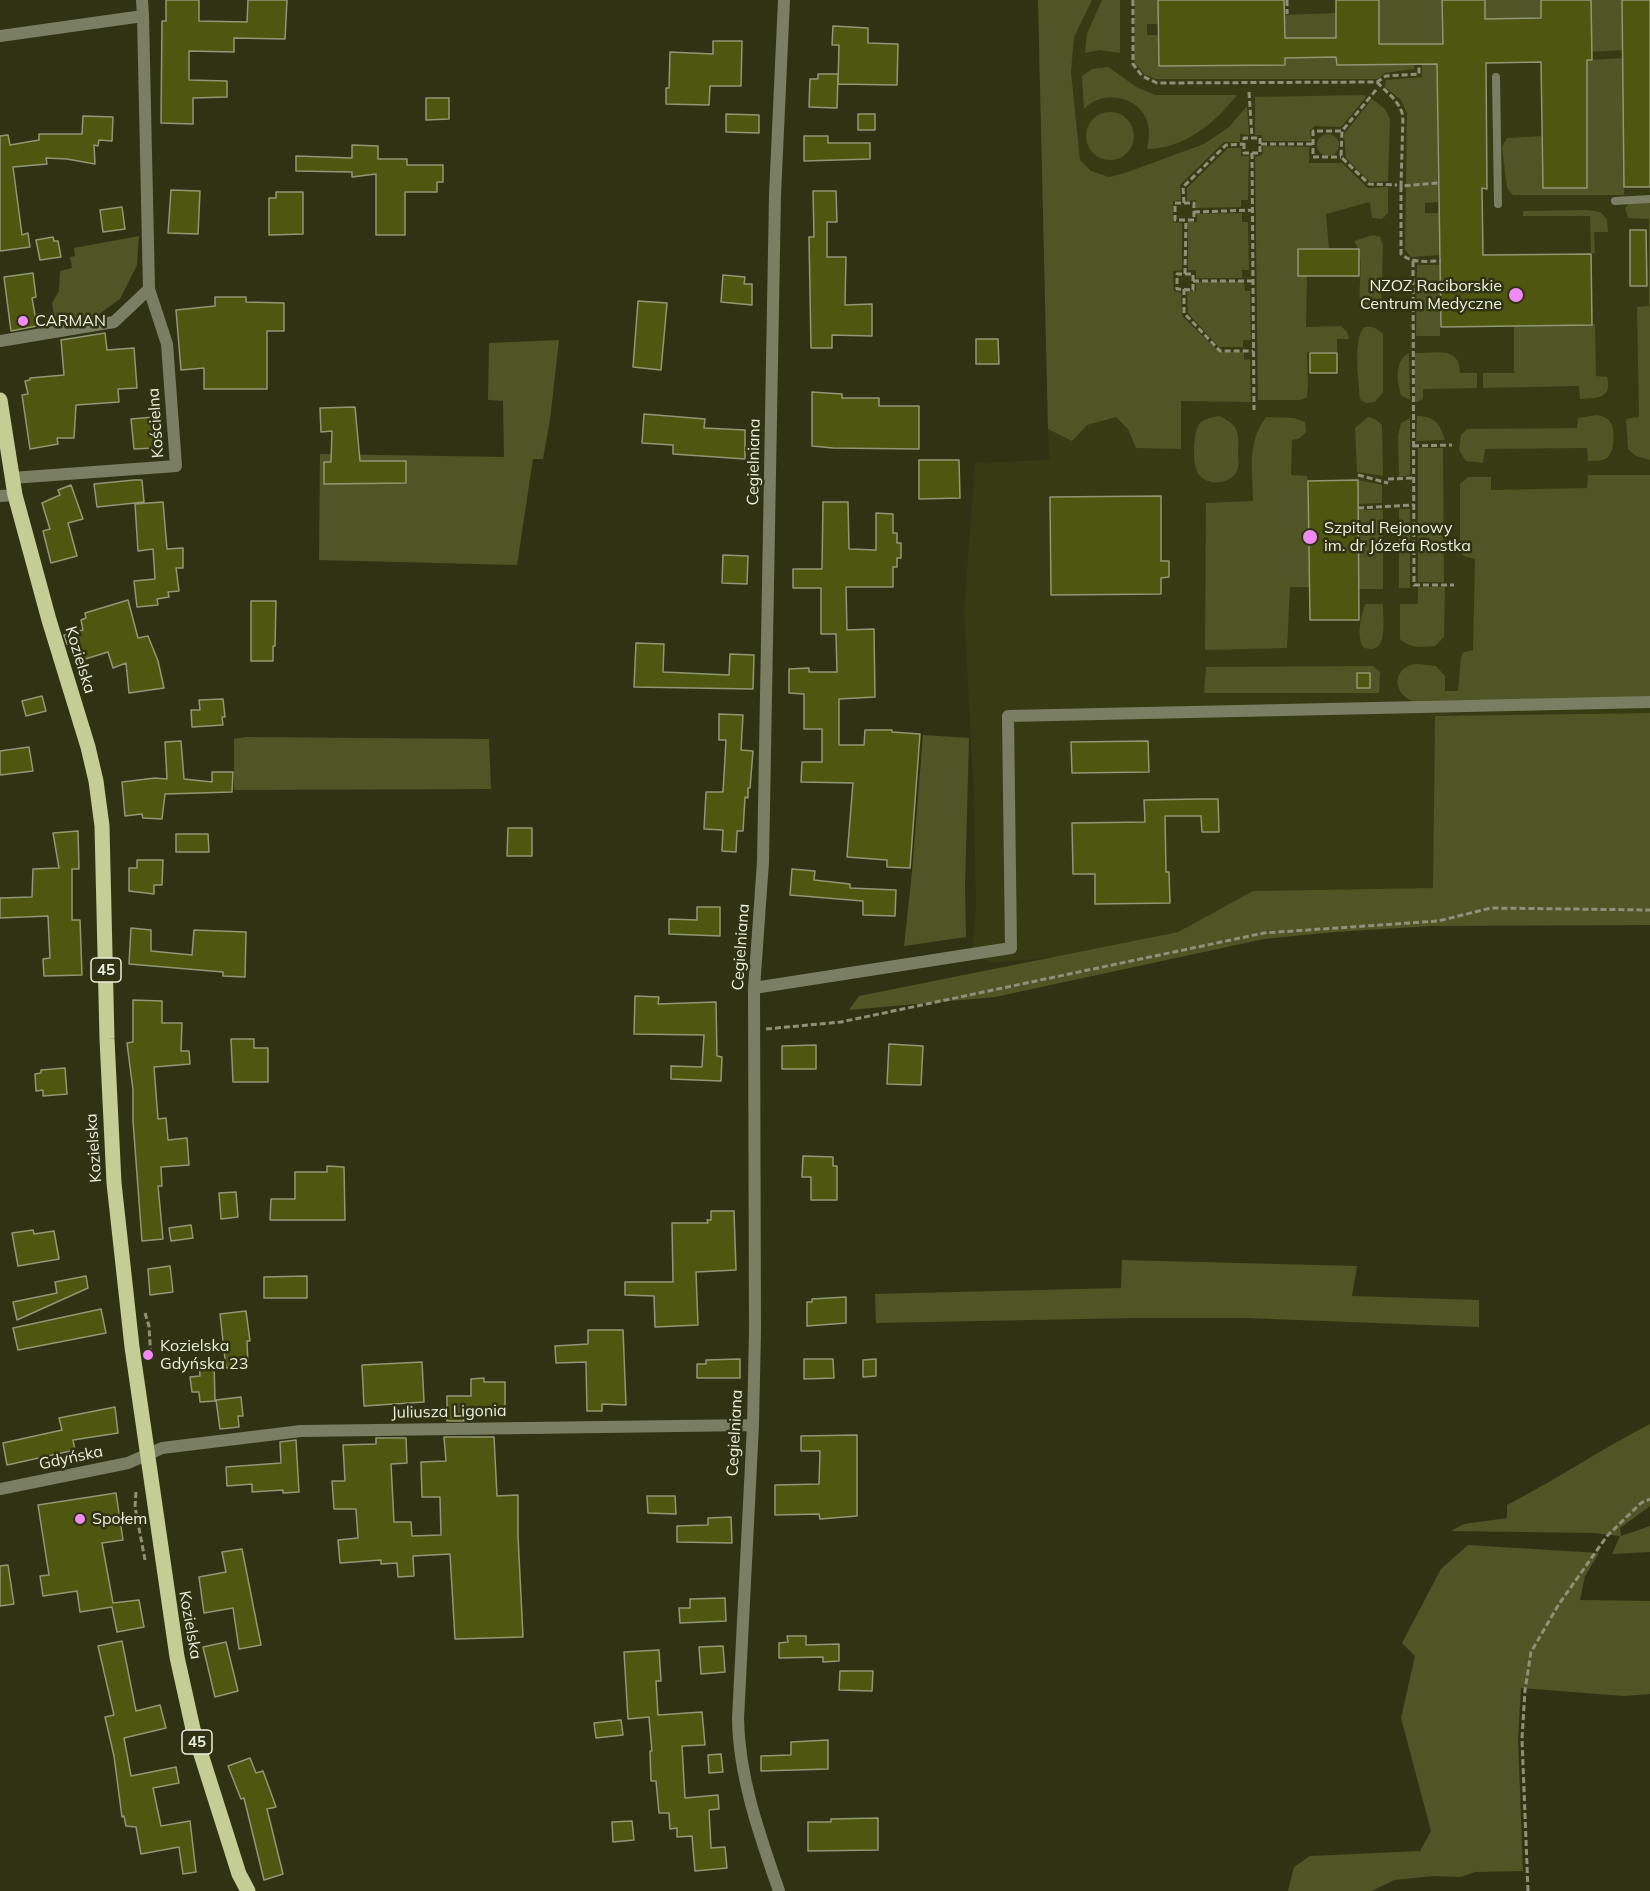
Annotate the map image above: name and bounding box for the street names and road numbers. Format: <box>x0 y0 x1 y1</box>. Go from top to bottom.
street label: Kościelna <box>144 387 168 459</box>
street label: Cegielniana <box>744 418 764 506</box>
street label: Kozielska <box>61 624 99 696</box>
street label: Cegielniana <box>728 903 754 991</box>
road number: 45 <box>91 958 121 982</box>
street label: Kozielska <box>82 1113 106 1183</box>
street label: Cegielniana <box>723 1389 747 1477</box>
street label: Juliusza Ligonia <box>391 1401 507 1423</box>
street label: Gdyńska <box>37 1442 105 1474</box>
street label: Kozielska <box>175 1589 205 1661</box>
road number: 45 <box>182 1730 212 1754</box>

